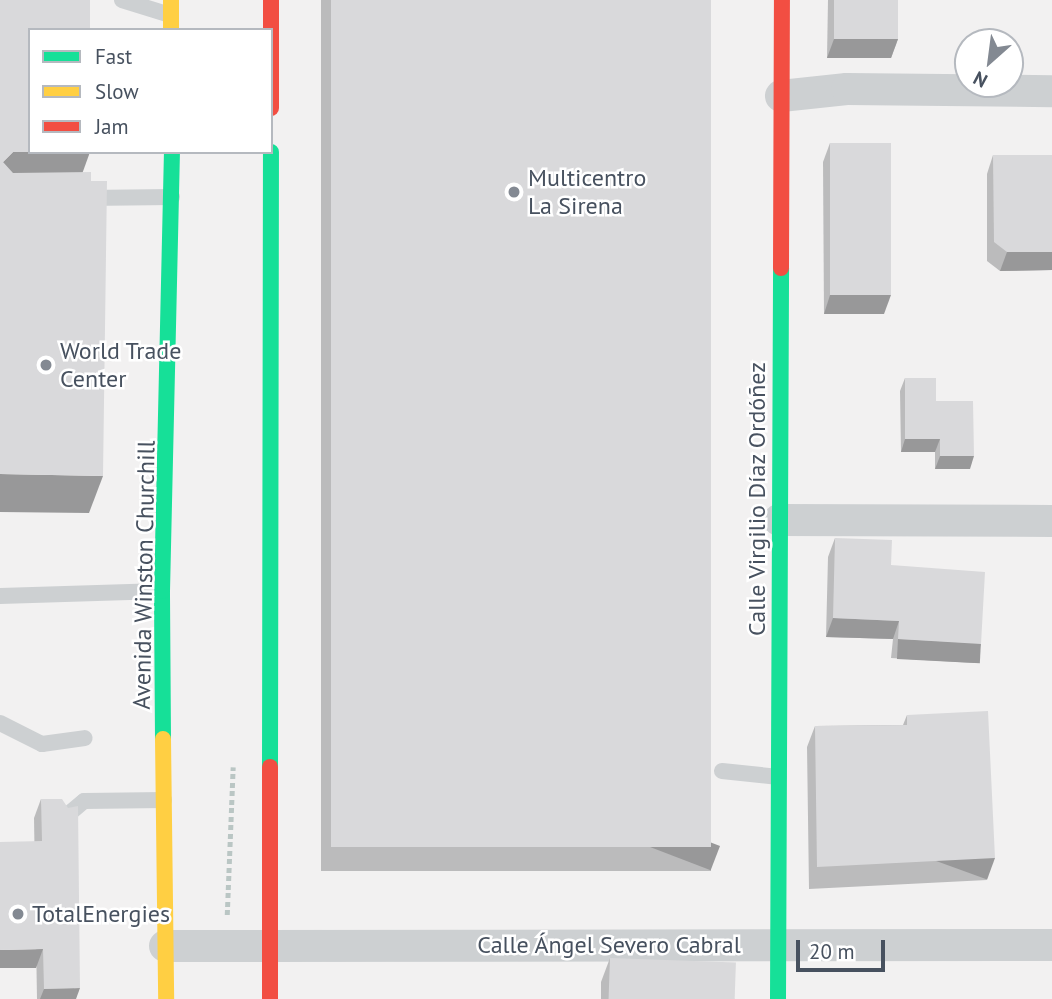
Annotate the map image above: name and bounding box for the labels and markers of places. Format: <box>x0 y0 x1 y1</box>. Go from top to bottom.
place label: Multicentro La Sirena <box>528 164 646 220</box>
marker: Multicentro La Sirena <box>506 184 522 200</box>
place label: World Trade Center <box>60 337 182 393</box>
marker: World Trade Center <box>38 357 54 373</box>
place label: TotalEnergies <box>32 900 170 928</box>
marker: TotalEnergies <box>10 906 26 922</box>

